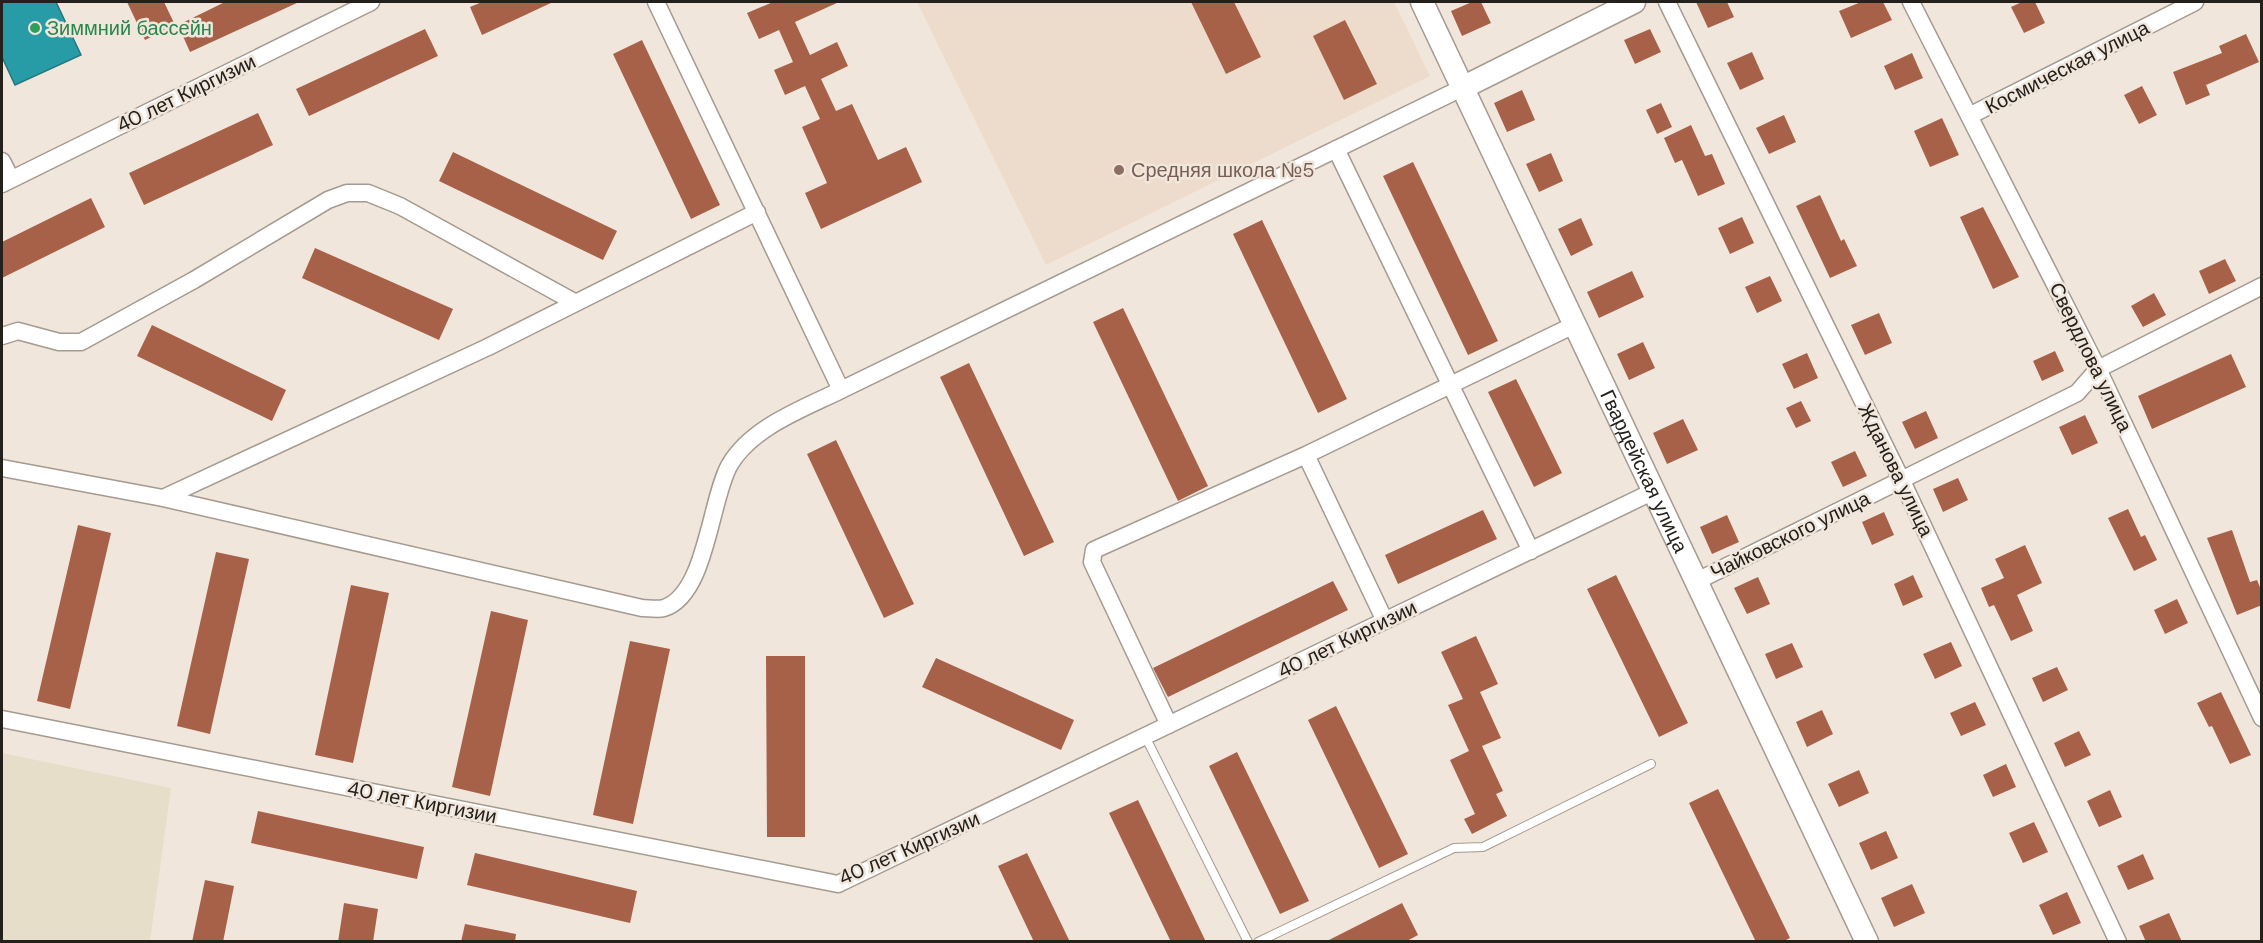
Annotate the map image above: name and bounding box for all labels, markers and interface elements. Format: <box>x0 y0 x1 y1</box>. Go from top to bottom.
street label: Космическая улица <box>1981 14 2154 120</box>
place label: Зиммний бассейн <box>47 15 212 41</box>
marker: Зиммний бассейн <box>28 21 42 35</box>
street label: 40 лет Киргизии <box>112 48 260 138</box>
place label: Средняя школа №5 <box>1131 157 1314 183</box>
marker: Средняя школа №5 <box>1112 163 1126 177</box>
street label: Свердлова улица <box>2044 278 2139 437</box>
street label: Гвардейская улица <box>1594 385 1694 558</box>
street label: Жданова улица <box>1852 399 1940 542</box>
street label: Чайковского улица <box>1706 485 1875 585</box>
street label: 40 лет Киргизии <box>1273 594 1421 684</box>
street label: 40 лет Киргизии <box>345 775 499 829</box>
street label: 40 лет Киргизии <box>834 805 984 891</box>

